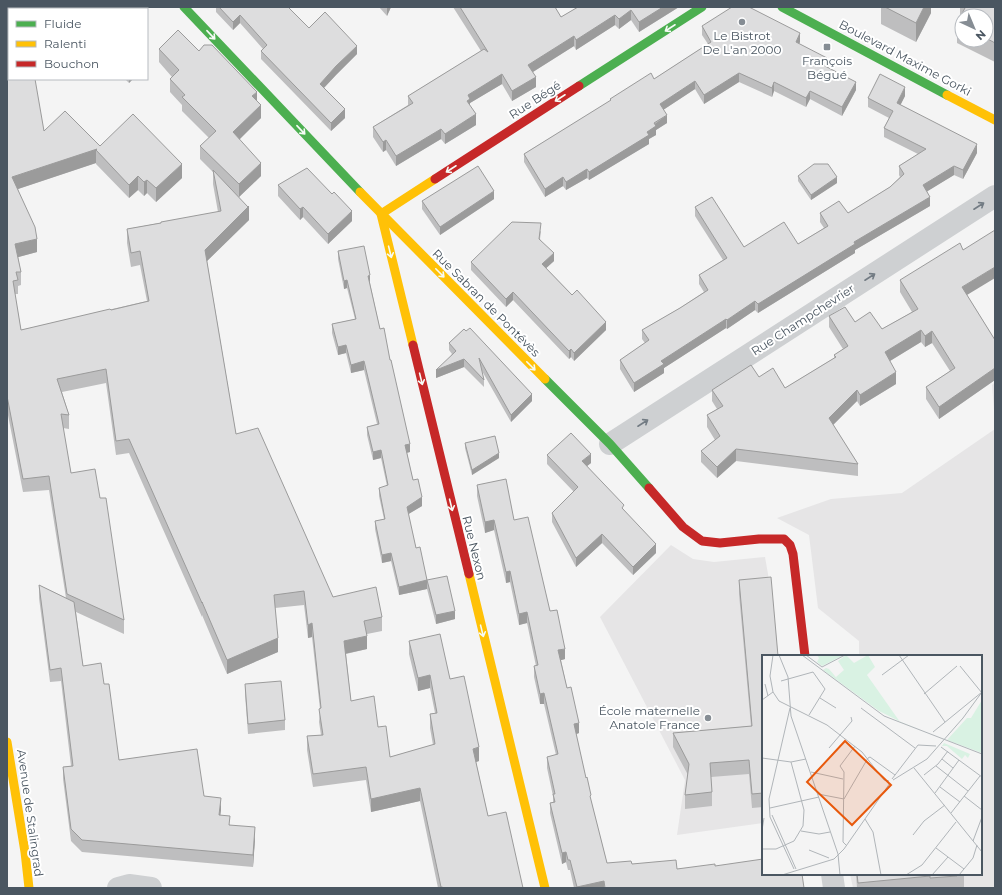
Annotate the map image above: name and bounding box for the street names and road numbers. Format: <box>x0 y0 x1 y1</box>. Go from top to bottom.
street label: Boulevard Maxime Gorki <box>837 16 974 99</box>
street label: Rue Bégé <box>506 77 564 122</box>
street label: Rue Sabran de Pontévès <box>429 246 543 360</box>
street label: Rue Champchevrier <box>748 280 857 359</box>
street label: Rue Nexon <box>459 514 490 582</box>
street label: Avenue de Stalingrad <box>14 748 47 878</box>

